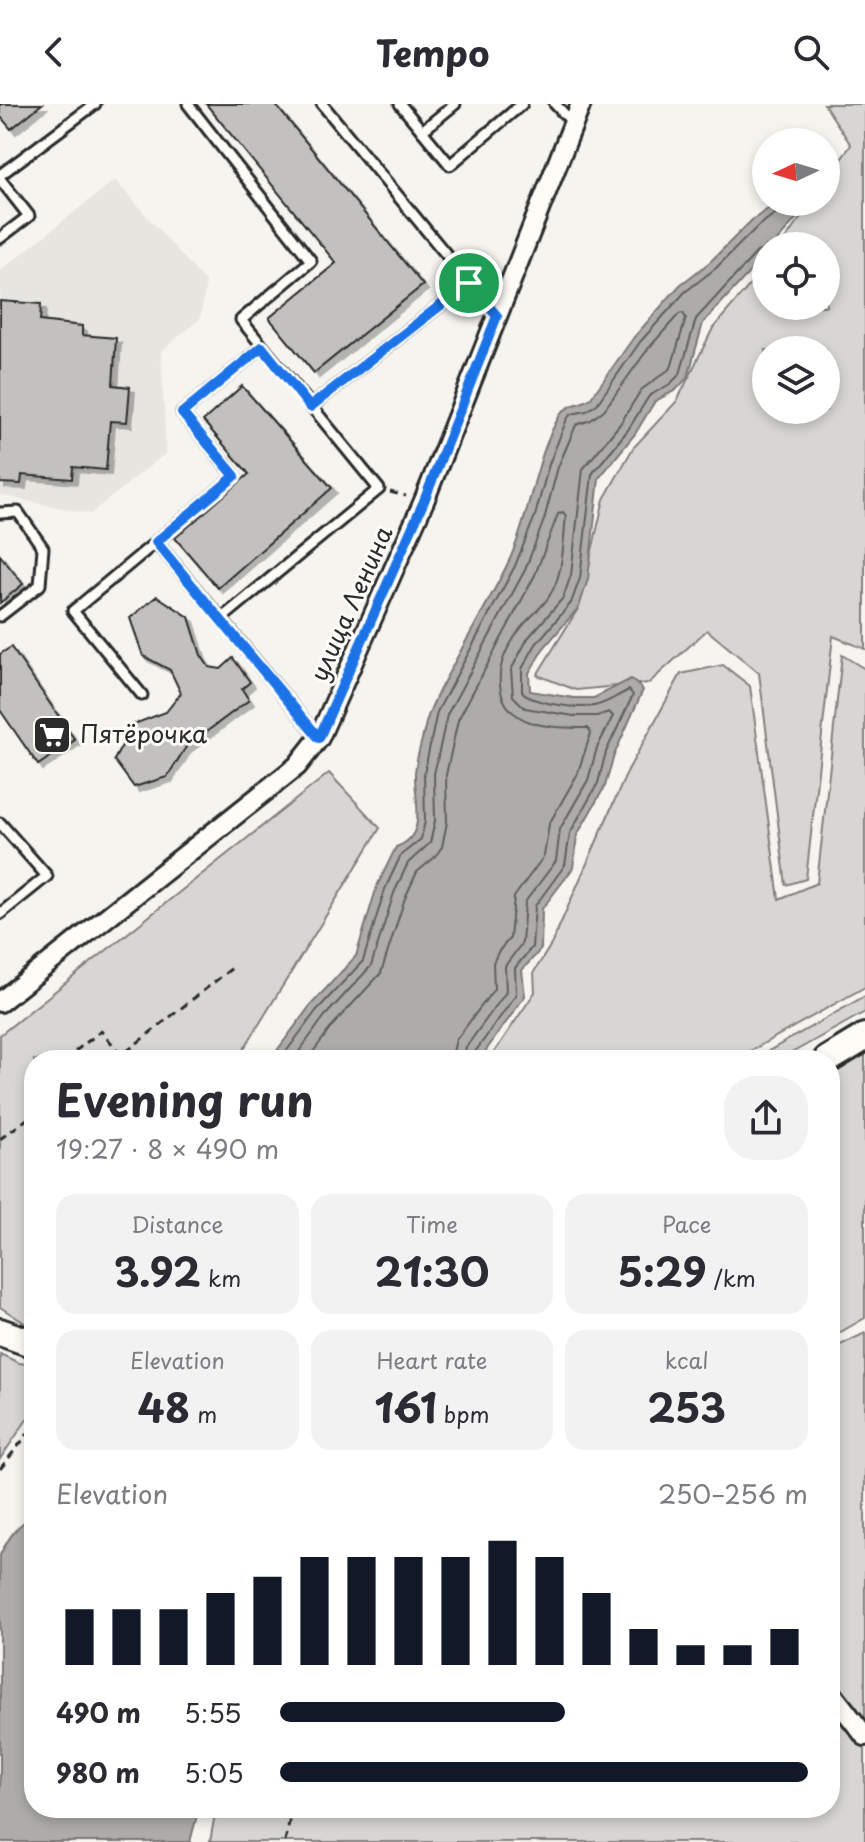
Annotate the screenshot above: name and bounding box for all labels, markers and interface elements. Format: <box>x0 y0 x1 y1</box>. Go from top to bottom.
text: Tempo <box>376 25 489 79</box>
icon: back <box>32 30 76 74</box>
icon: search <box>789 30 833 74</box>
north arrow <box>752 128 840 216</box>
map controls <box>752 128 840 424</box>
button: locate <box>752 232 840 320</box>
pin <box>435 249 503 317</box>
icon: arrive <box>447 261 491 305</box>
button: layers <box>752 336 840 424</box>
street label: улица Ленина <box>300 520 400 687</box>
supermarket icon: Пятёрочка <box>31 714 73 756</box>
place label: Пятёрочка <box>80 715 207 751</box>
text: Evening run <box>56 1066 314 1132</box>
button: share <box>724 1076 808 1160</box>
text: 19:27 · 8 × 490 m <box>56 1129 279 1168</box>
text: Distance <box>131 1207 223 1240</box>
text: Time <box>406 1207 458 1240</box>
text: Pace <box>662 1207 711 1240</box>
text: 3.92 <box>113 1240 201 1301</box>
text: 21:30 <box>375 1240 489 1301</box>
text: 5:29 <box>617 1240 707 1301</box>
text: km <box>201 1261 241 1294</box>
text: /km <box>707 1261 756 1294</box>
text: Elevation <box>130 1343 225 1376</box>
text: Heart rate <box>376 1343 488 1376</box>
text: kcal <box>665 1343 709 1376</box>
text: 48 <box>137 1376 190 1437</box>
text: 161 <box>374 1376 437 1437</box>
text: 253 <box>647 1376 726 1437</box>
text: m <box>190 1397 217 1430</box>
text: bpm <box>437 1397 490 1430</box>
text: Elevation <box>56 1474 168 1513</box>
text: 250–256 m <box>658 1474 808 1513</box>
text: 490 m <box>56 1693 141 1732</box>
text: 5:55 <box>184 1693 242 1732</box>
text: 980 m <box>56 1753 140 1792</box>
text: 5:05 <box>184 1753 244 1792</box>

